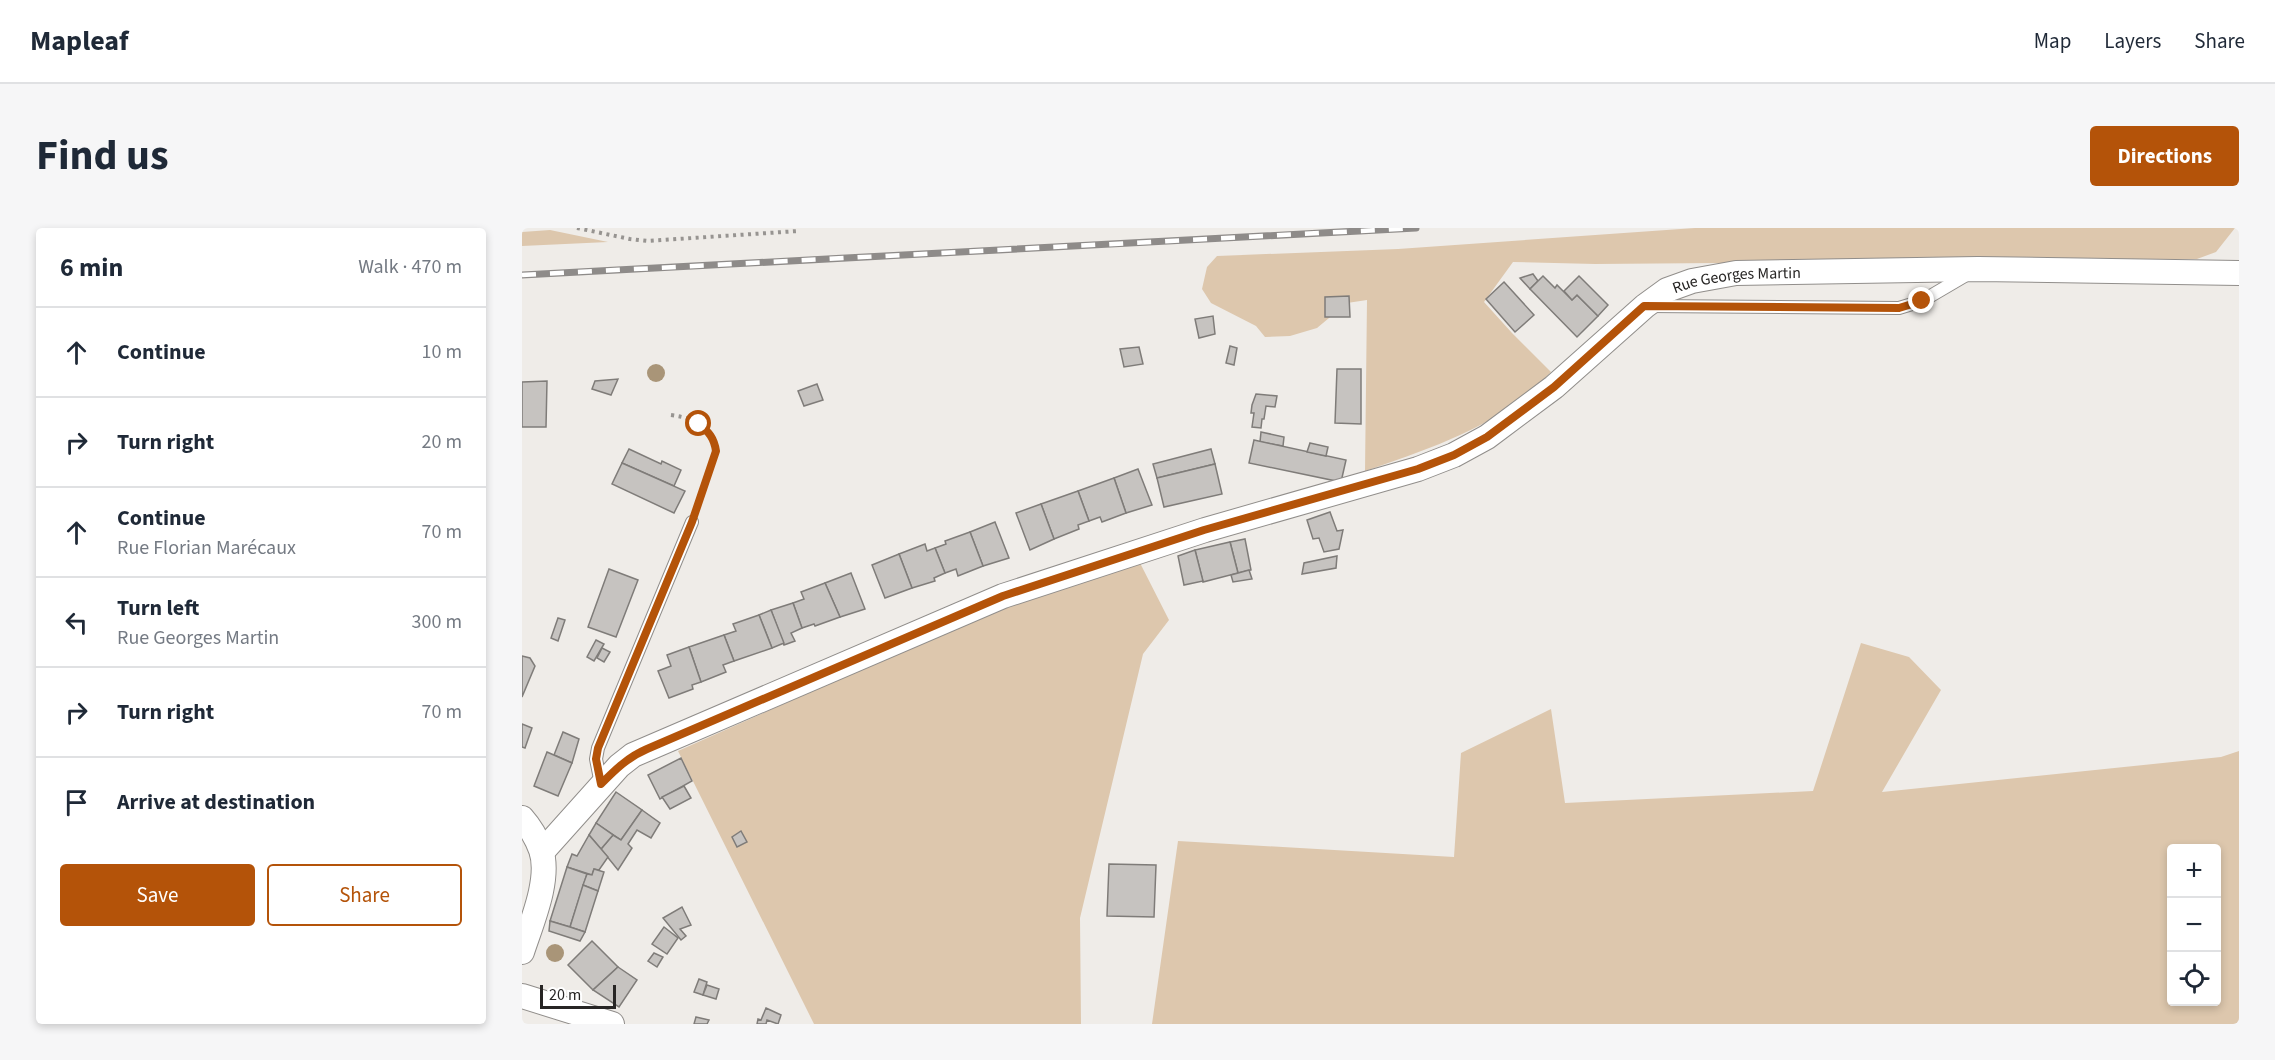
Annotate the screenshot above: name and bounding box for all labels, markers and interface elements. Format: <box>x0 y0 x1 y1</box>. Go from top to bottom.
text: Mapleaf <box>30 21 129 61</box>
text: Map <box>2034 26 2071 56</box>
text: Layers <box>2104 26 2161 56</box>
text: Share <box>2194 26 2245 56</box>
text: Find us <box>36 126 169 186</box>
button: Directions <box>2090 126 2239 186</box>
text: 6 min <box>60 249 123 286</box>
text: Walk · 470 m <box>358 253 462 281</box>
street label: Rue Georges Martin <box>1669 262 1801 299</box>
route end <box>1908 287 1934 313</box>
icon: ahead <box>60 336 93 369</box>
text: Continue <box>117 336 206 368</box>
text: 10 m <box>422 338 462 366</box>
route start <box>685 410 711 436</box>
icon: right <box>60 426 93 459</box>
text: Turn right <box>117 426 214 458</box>
text: 20 m <box>422 428 462 456</box>
text: Continue <box>117 502 206 534</box>
icon: ahead <box>60 516 93 549</box>
text: 70 m <box>422 518 462 546</box>
text: Rue Florian Marécaux <box>117 534 296 562</box>
text: Turn left <box>117 592 199 624</box>
icon: left <box>60 606 93 639</box>
text: 300 m <box>412 608 462 636</box>
text: Rue Georges Martin <box>117 624 279 652</box>
icon: right <box>60 696 93 729</box>
text: Turn right <box>117 696 214 728</box>
text: 70 m <box>422 698 462 726</box>
icon: arrive <box>60 786 93 819</box>
text: Arrive at destination <box>117 786 315 818</box>
map controls <box>2167 844 2221 1006</box>
button: + <box>2167 844 2221 898</box>
button: Save <box>60 864 255 926</box>
button: Share <box>267 864 462 926</box>
button: − <box>2167 898 2221 952</box>
button: locate <box>2167 952 2221 1006</box>
scale bar <box>540 982 616 1010</box>
text: 20 m <box>549 984 581 1006</box>

